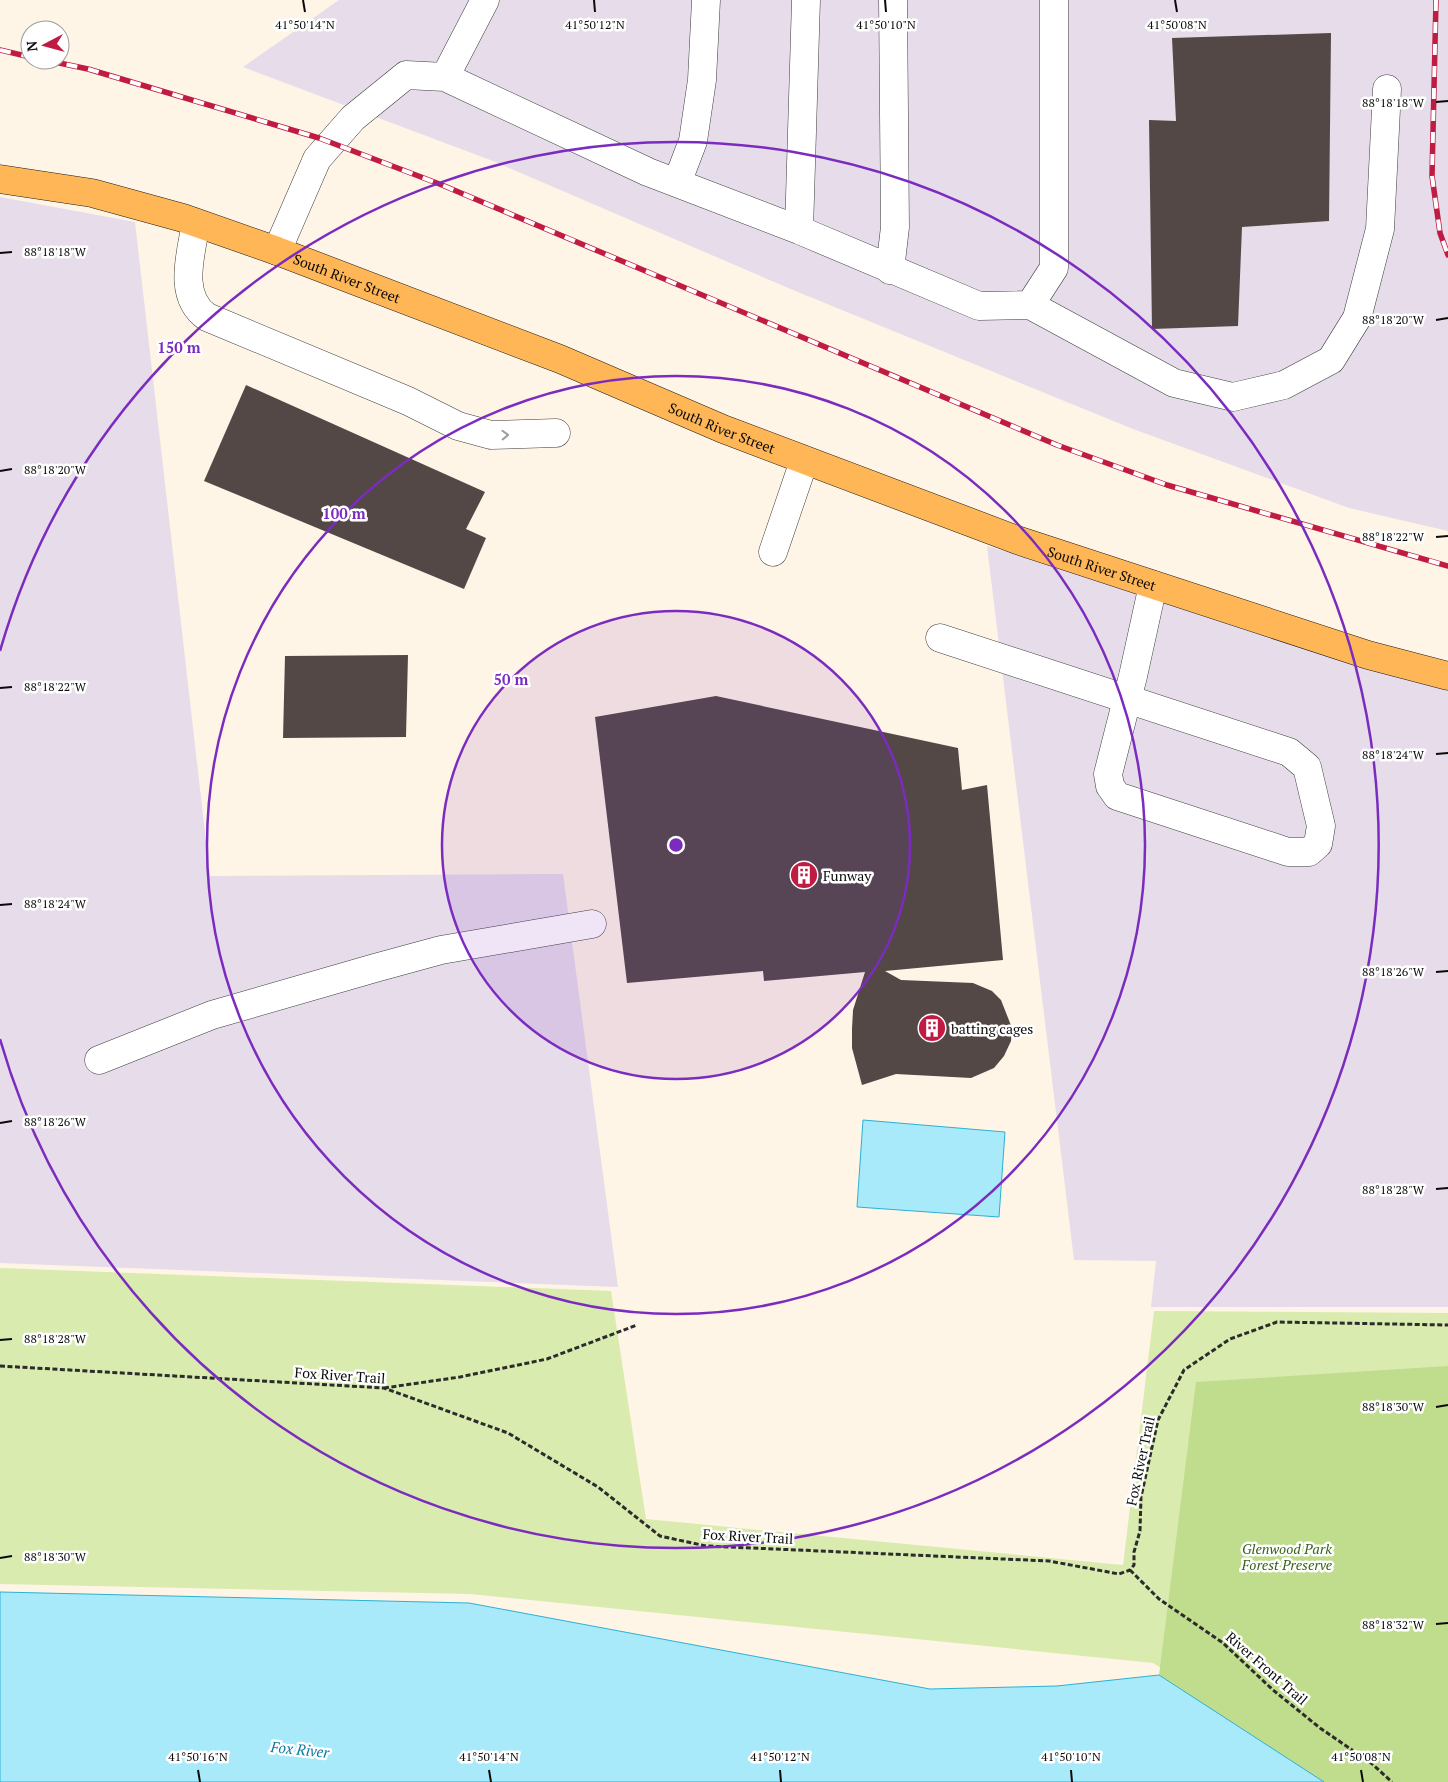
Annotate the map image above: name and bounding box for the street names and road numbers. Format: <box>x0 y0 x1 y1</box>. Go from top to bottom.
street label: South River Street <box>291 249 404 307</box>
street label: South River Street <box>666 397 779 458</box>
street label: South River Street <box>1045 541 1160 595</box>
street label: Fox River Trail <box>294 1362 386 1388</box>
street label: Fox River Trail <box>1121 1415 1159 1507</box>
street label: Fox River Trail <box>702 1524 794 1548</box>
street label: River Front Trail <box>1222 1627 1312 1709</box>

